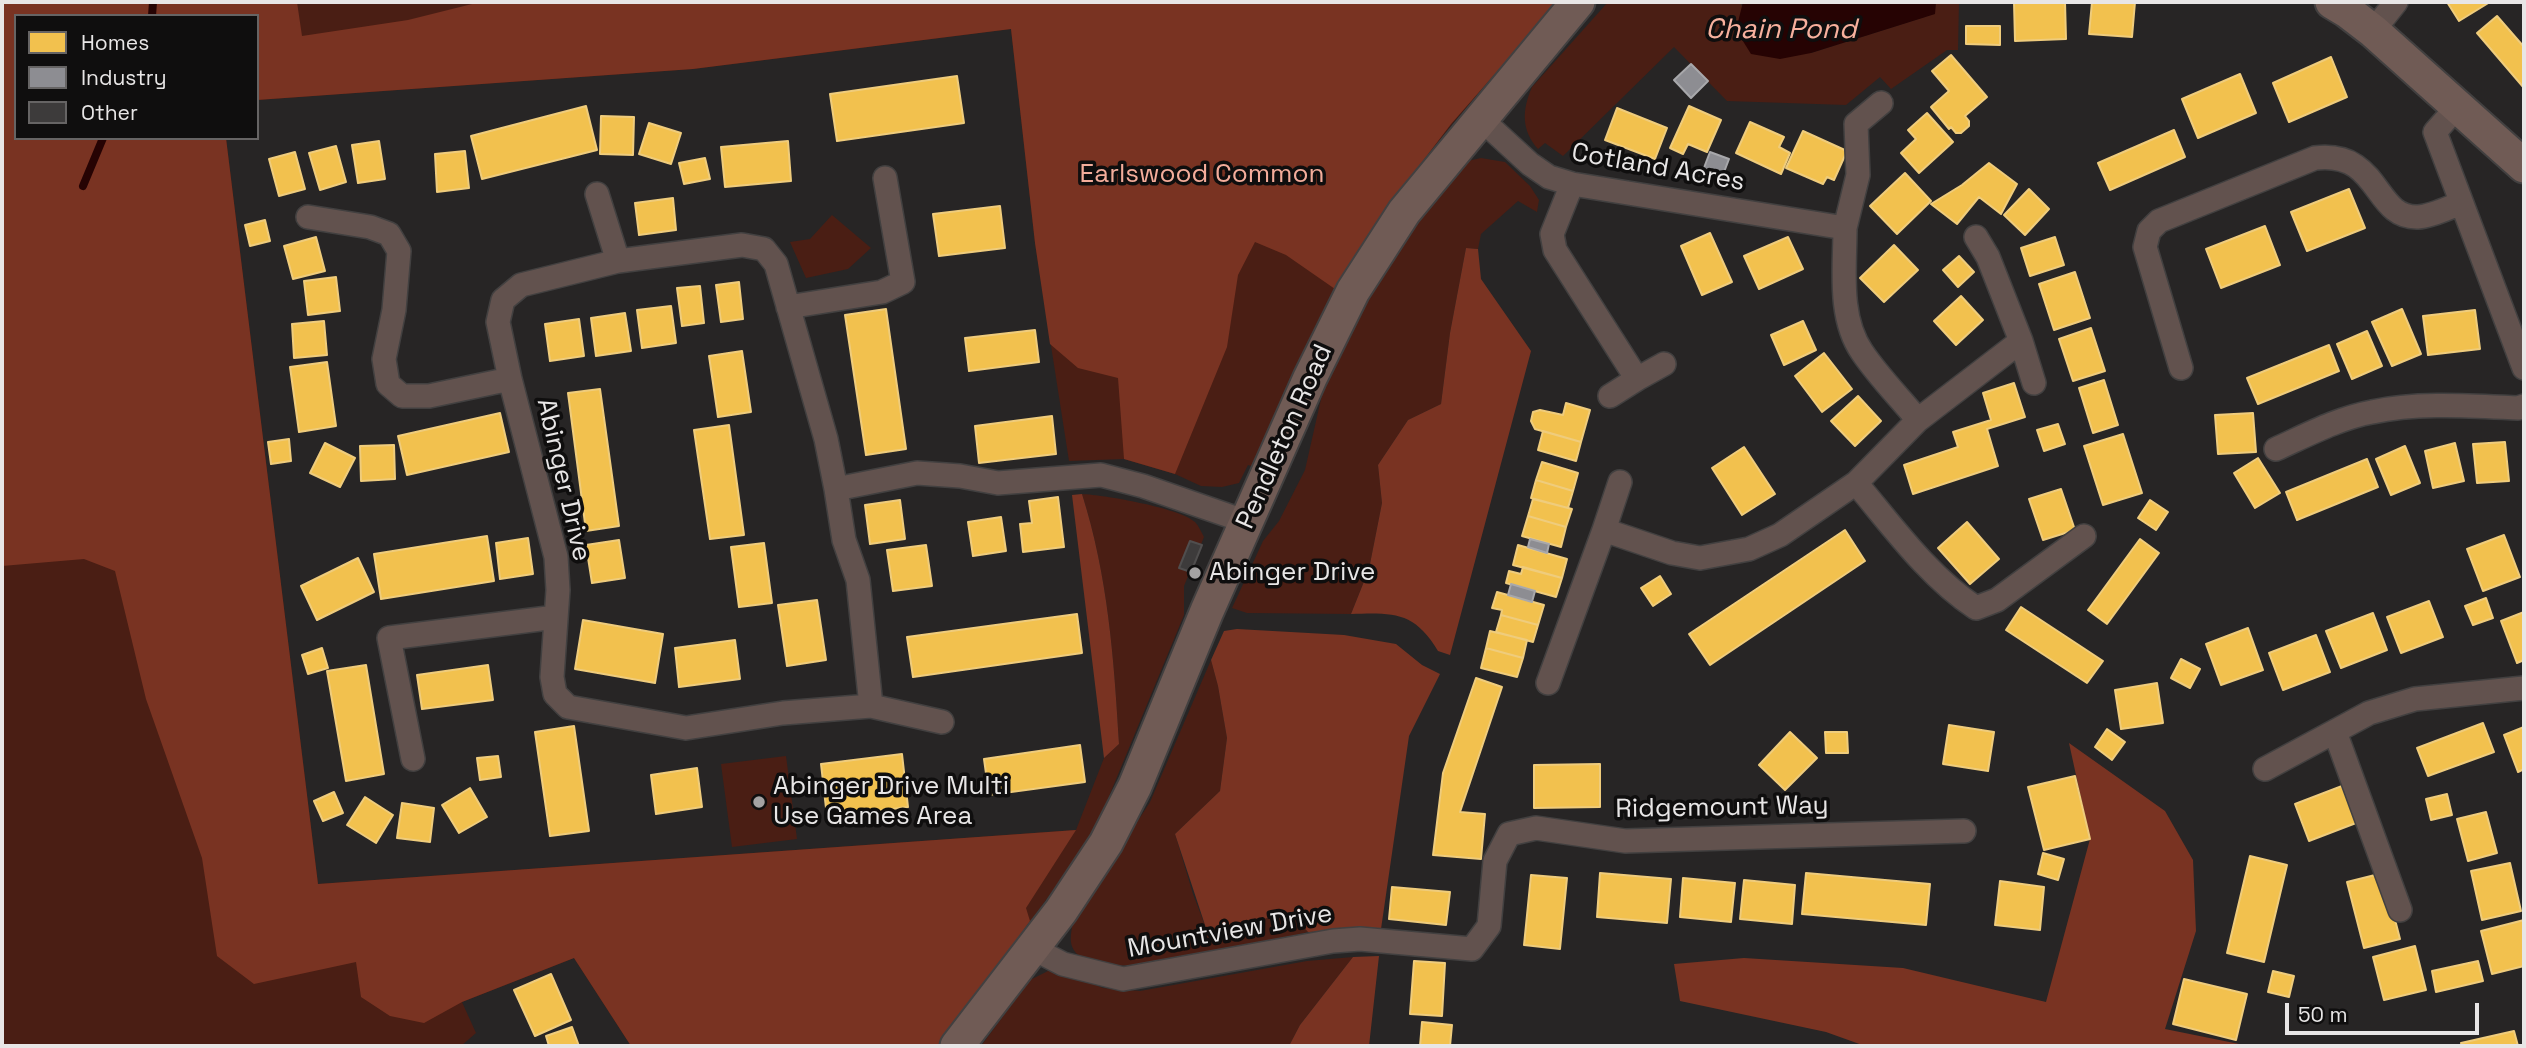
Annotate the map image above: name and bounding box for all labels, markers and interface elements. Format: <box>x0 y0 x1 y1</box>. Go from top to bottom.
water label: Chain Pond <box>1705 13 1857 47</box>
legend <box>14 14 259 140</box>
text: Homes <box>81 29 149 56</box>
text: Industry <box>81 64 167 91</box>
text: Other <box>81 99 138 126</box>
street label: Cotland Acres <box>1569 137 1747 199</box>
park label: Earlswood Common <box>1080 159 1324 191</box>
street label: Pendleton Road <box>1230 340 1340 534</box>
street label: Abinger Drive <box>529 395 597 565</box>
place label: Abinger Drive <box>1209 557 1375 589</box>
marker: Abinger Drive <box>1187 565 1203 581</box>
place label: Abinger Drive Multi Use Games Area <box>773 771 1009 832</box>
street label: Ridgemount Way <box>1615 791 1829 825</box>
marker: Abinger Drive Multi Use Games Area <box>751 794 767 810</box>
street label: Mountview Drive <box>1125 899 1335 965</box>
scale bar <box>2288 988 2482 1032</box>
text: 50 m <box>2298 1001 2348 1028</box>

